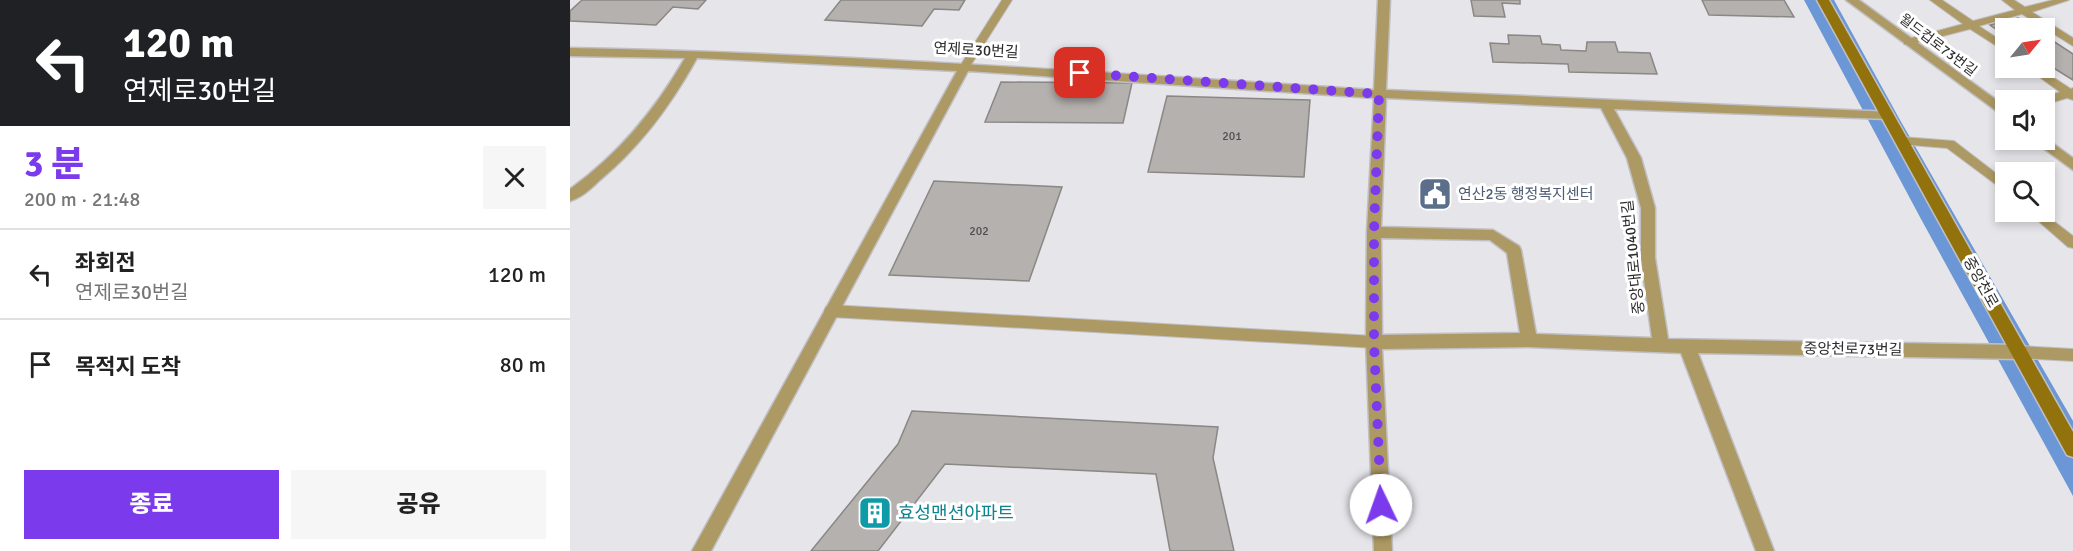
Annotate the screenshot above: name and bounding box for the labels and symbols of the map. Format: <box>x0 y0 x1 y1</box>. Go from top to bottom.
street label: 월드컵로73번길 <box>1896 10 1980 80</box>
north arrow <box>1995 18 2055 78</box>
street label: 연제로30번길 <box>933 39 1019 61</box>
pin <box>1054 47 1105 98</box>
house number: 201 <box>1222 129 1242 144</box>
public building icon: 연산2동 행정복지센터 <box>1417 176 1453 212</box>
place label: 연산2동 행정복지센터 <box>1458 185 1594 203</box>
street label: 중앙대로1040번길 <box>1618 199 1648 315</box>
house number: 202 <box>969 224 989 239</box>
street label: 중앙천로 <box>1960 253 2002 311</box>
street label: 중앙천로73번길 <box>1803 339 1903 359</box>
position arrow <box>1349 473 1413 537</box>
building icon: 효성맨션아파트 <box>857 495 893 531</box>
place label: 효성맨션아파트 <box>898 502 1014 524</box>

